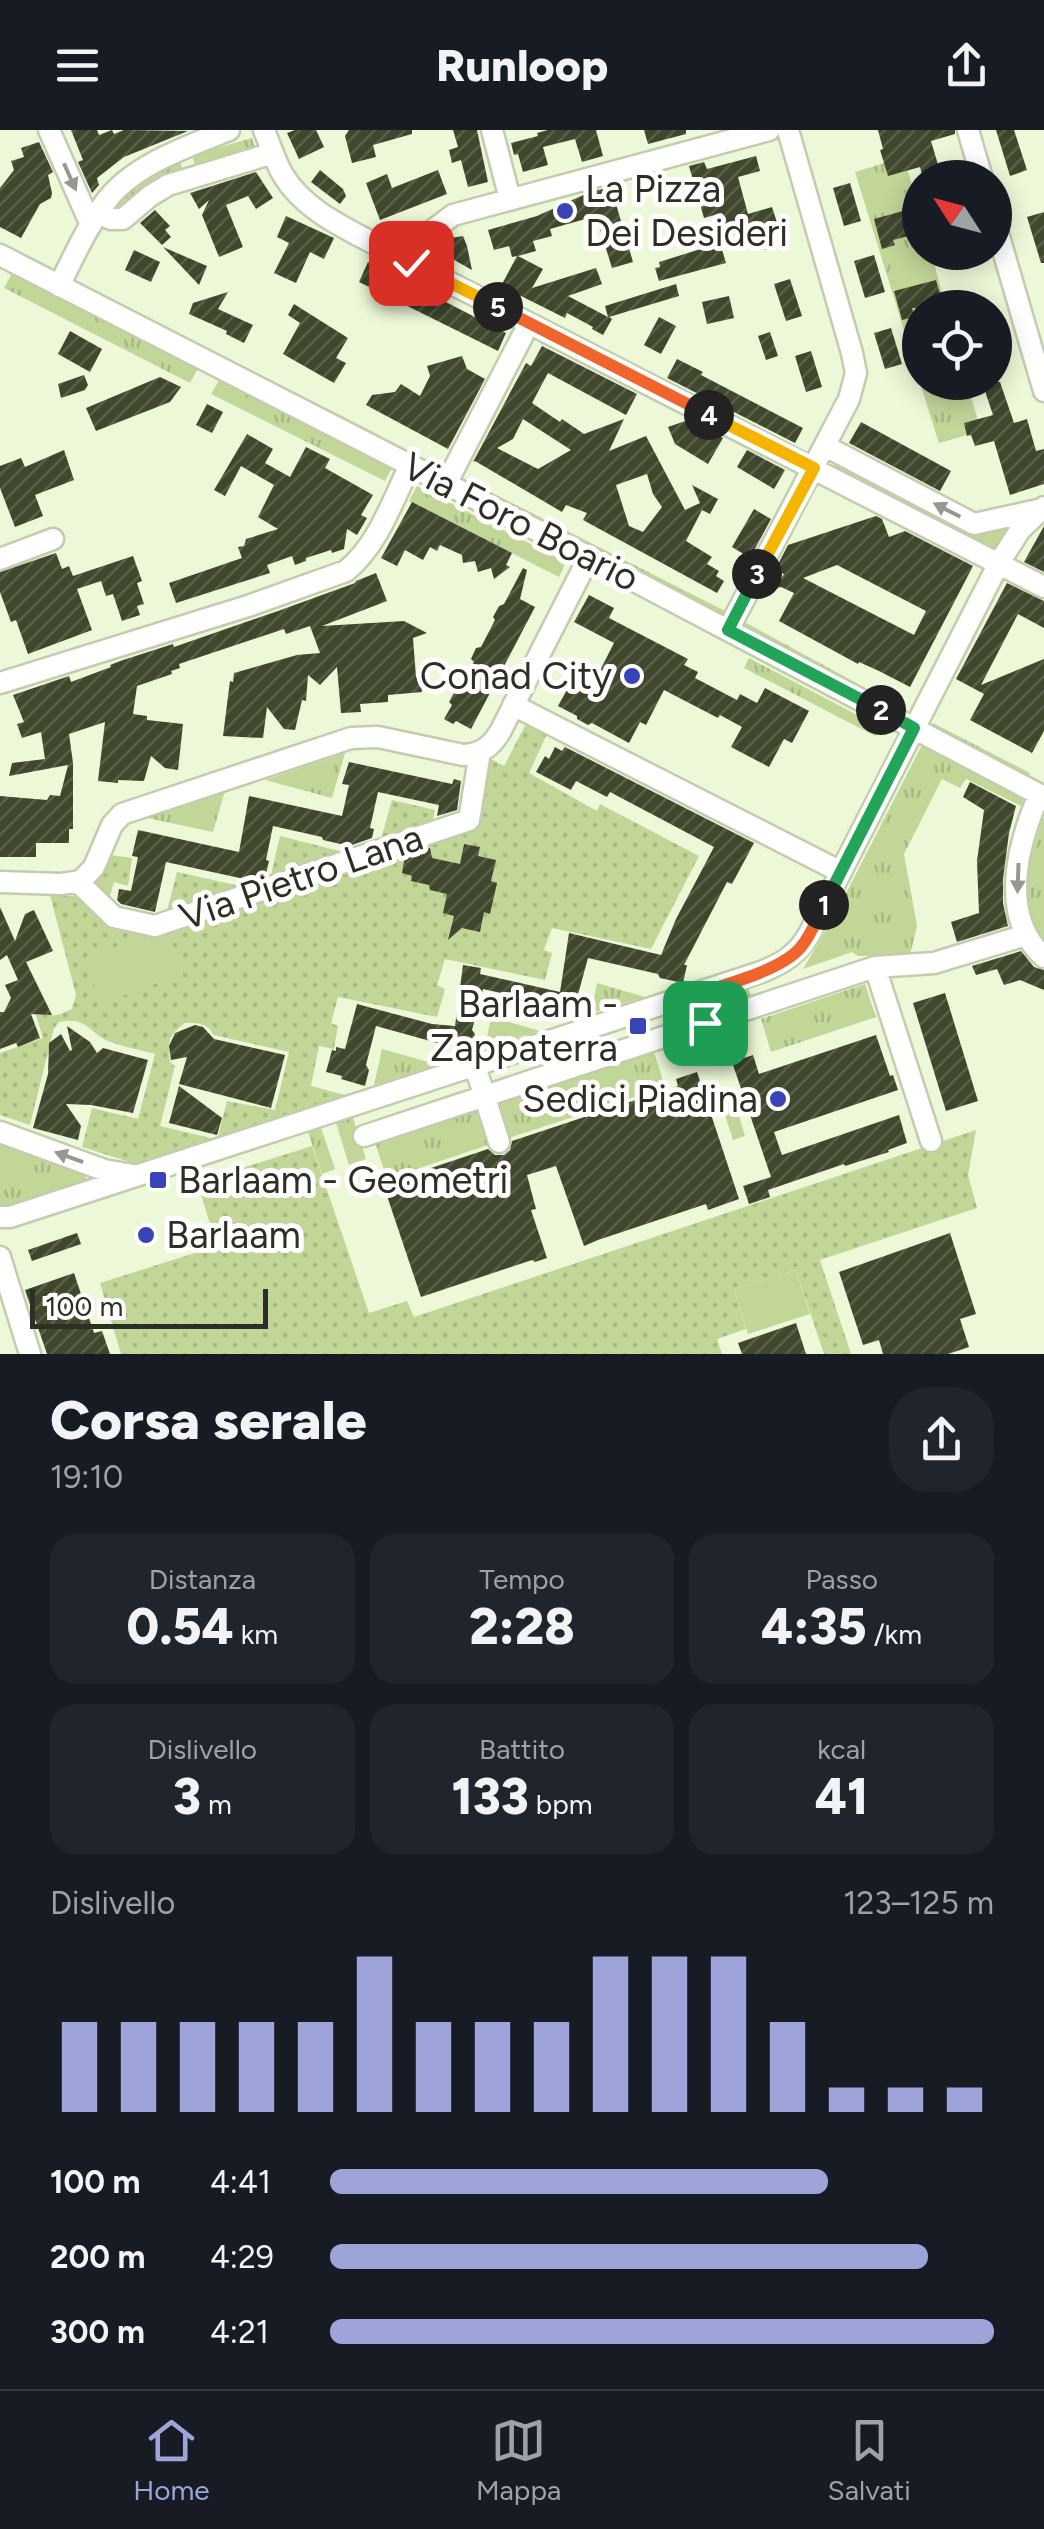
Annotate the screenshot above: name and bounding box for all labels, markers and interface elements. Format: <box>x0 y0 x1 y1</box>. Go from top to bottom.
icon: menu <box>50 38 105 93</box>
text: Runloop <box>436 38 608 92</box>
icon: share <box>939 38 994 93</box>
north arrow <box>902 160 1012 270</box>
map controls <box>902 160 1012 400</box>
one-way arrow <box>62 162 78 192</box>
place label: La Pizza Dei Desideri <box>585 166 788 256</box>
marker: La Pizza Dei Desideri <box>554 200 576 222</box>
pin <box>369 221 454 306</box>
icon: check <box>384 236 439 291</box>
pin: 5 <box>473 282 523 332</box>
text: 5 <box>490 290 506 324</box>
button: locate <box>902 290 1012 400</box>
pin: 4 <box>684 390 734 440</box>
text: 4 <box>700 398 718 432</box>
street label: Via Foro Boario <box>395 443 647 601</box>
one-way arrow <box>933 502 962 519</box>
pin: 3 <box>732 549 782 599</box>
text: 3 <box>749 557 765 591</box>
place label: Conad City <box>420 653 612 699</box>
marker: Conad City <box>621 665 643 687</box>
pin: 2 <box>856 685 906 735</box>
text: 2 <box>873 693 889 727</box>
street label: Via Pietro Lana <box>174 814 428 940</box>
one-way arrow <box>1009 862 1025 894</box>
pin: 1 <box>799 880 849 930</box>
text: 1 <box>818 888 830 922</box>
place label: Barlaam - Zappaterra <box>430 981 618 1071</box>
pin <box>663 981 748 1066</box>
icon: arrive <box>678 996 733 1051</box>
marker: Barlaam - Zappaterra <box>627 1015 649 1037</box>
place label: Sedici Piadina <box>522 1076 758 1122</box>
marker: Sedici Piadina <box>767 1088 789 1110</box>
one-way arrow <box>54 1149 84 1164</box>
place label: Barlaam - Geometri <box>178 1157 508 1203</box>
marker: Barlaam - Geometri <box>147 1169 169 1191</box>
place label: Barlaam <box>166 1212 301 1258</box>
marker: Barlaam <box>135 1224 157 1246</box>
scale bar <box>30 1284 268 1328</box>
text: 100 m <box>45 1289 123 1323</box>
text: Corsa serale <box>50 1387 367 1453</box>
button: share <box>889 1387 994 1492</box>
text: 19:10 <box>50 1458 123 1496</box>
text: Distanza <box>149 1562 256 1596</box>
text: Tempo <box>479 1562 565 1596</box>
text: Passo <box>805 1562 878 1596</box>
text: 0.54 <box>127 1596 234 1657</box>
text: 2:28 <box>469 1596 575 1657</box>
text: 4:35 <box>761 1596 867 1657</box>
text: km <box>234 1617 278 1651</box>
text: /km <box>867 1617 922 1651</box>
text: Dislivello <box>148 1732 257 1766</box>
text: Battito <box>479 1732 565 1766</box>
text: kcal <box>817 1732 866 1766</box>
text: 3 <box>173 1766 201 1827</box>
text: 133 <box>451 1766 529 1827</box>
text: 41 <box>815 1766 868 1827</box>
text: m <box>201 1787 232 1821</box>
text: bpm <box>529 1787 593 1821</box>
text: Dislivello <box>50 1884 175 1922</box>
text: 123–125 m <box>843 1884 994 1922</box>
text: 100 m <box>50 2163 141 2201</box>
text: 4:41 <box>210 2163 271 2201</box>
text: 200 m <box>50 2238 146 2276</box>
text: 4:29 <box>210 2238 274 2276</box>
text: 300 m <box>50 2313 145 2351</box>
text: 4:21 <box>210 2313 269 2351</box>
tab: Home <box>133 2413 210 2507</box>
tab: Mappa <box>476 2413 561 2507</box>
tab: Salvati <box>828 2413 911 2507</box>

